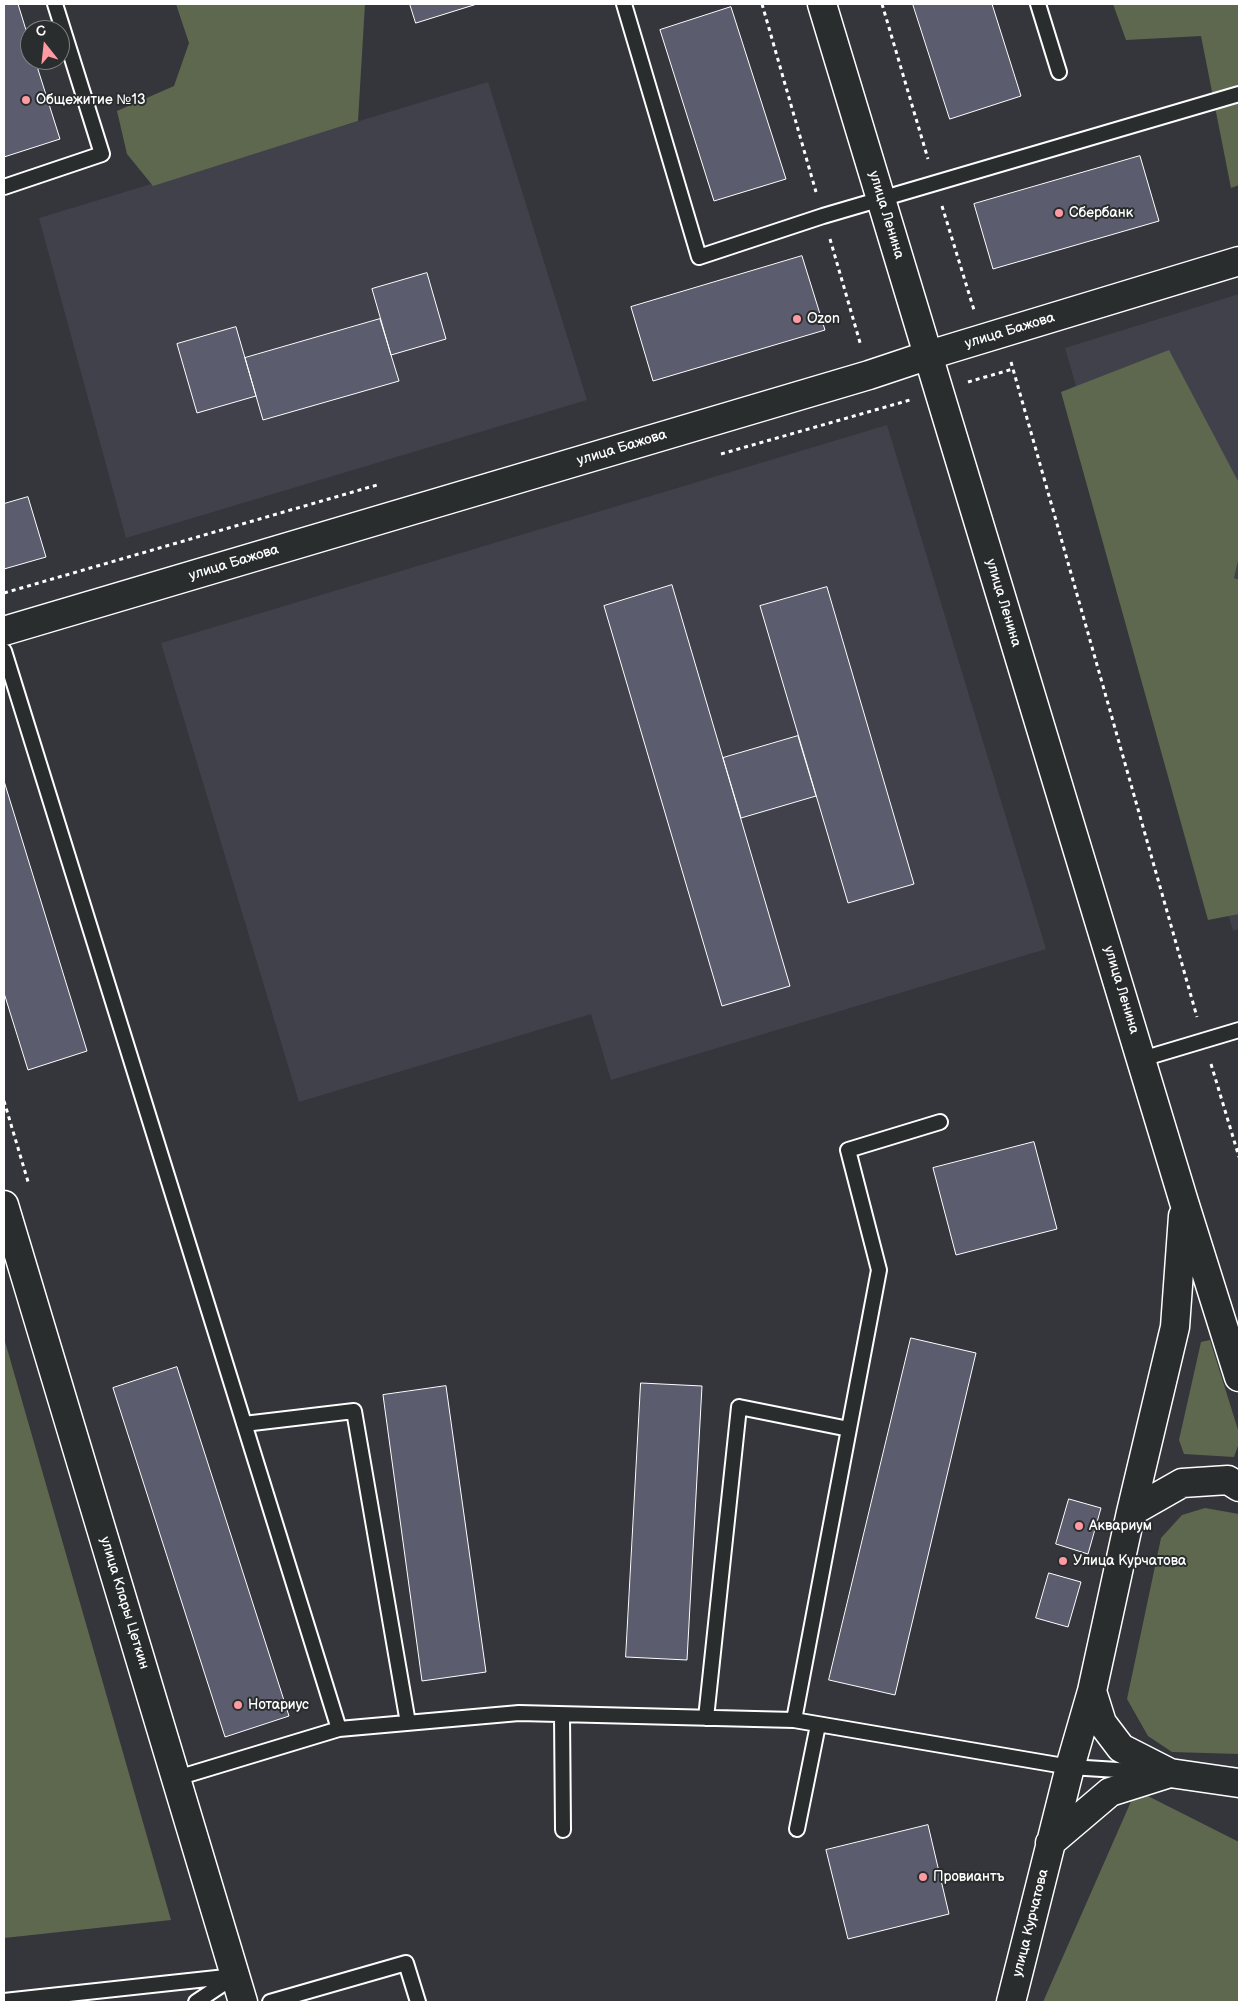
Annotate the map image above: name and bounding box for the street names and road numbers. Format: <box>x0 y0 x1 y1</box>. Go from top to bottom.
street label: улица Ленина <box>865 169 907 261</box>
street label: улица Бажова <box>963 309 1057 353</box>
street label: улица Бажова <box>575 426 669 470</box>
street label: улица Бажова <box>187 541 281 585</box>
street label: улица Ленина <box>982 557 1024 649</box>
street label: улица Ленина <box>1100 944 1142 1036</box>
street label: улица Клары Цеткин <box>96 1535 152 1671</box>
street label: улица Курчатова <box>1009 1867 1053 1979</box>

